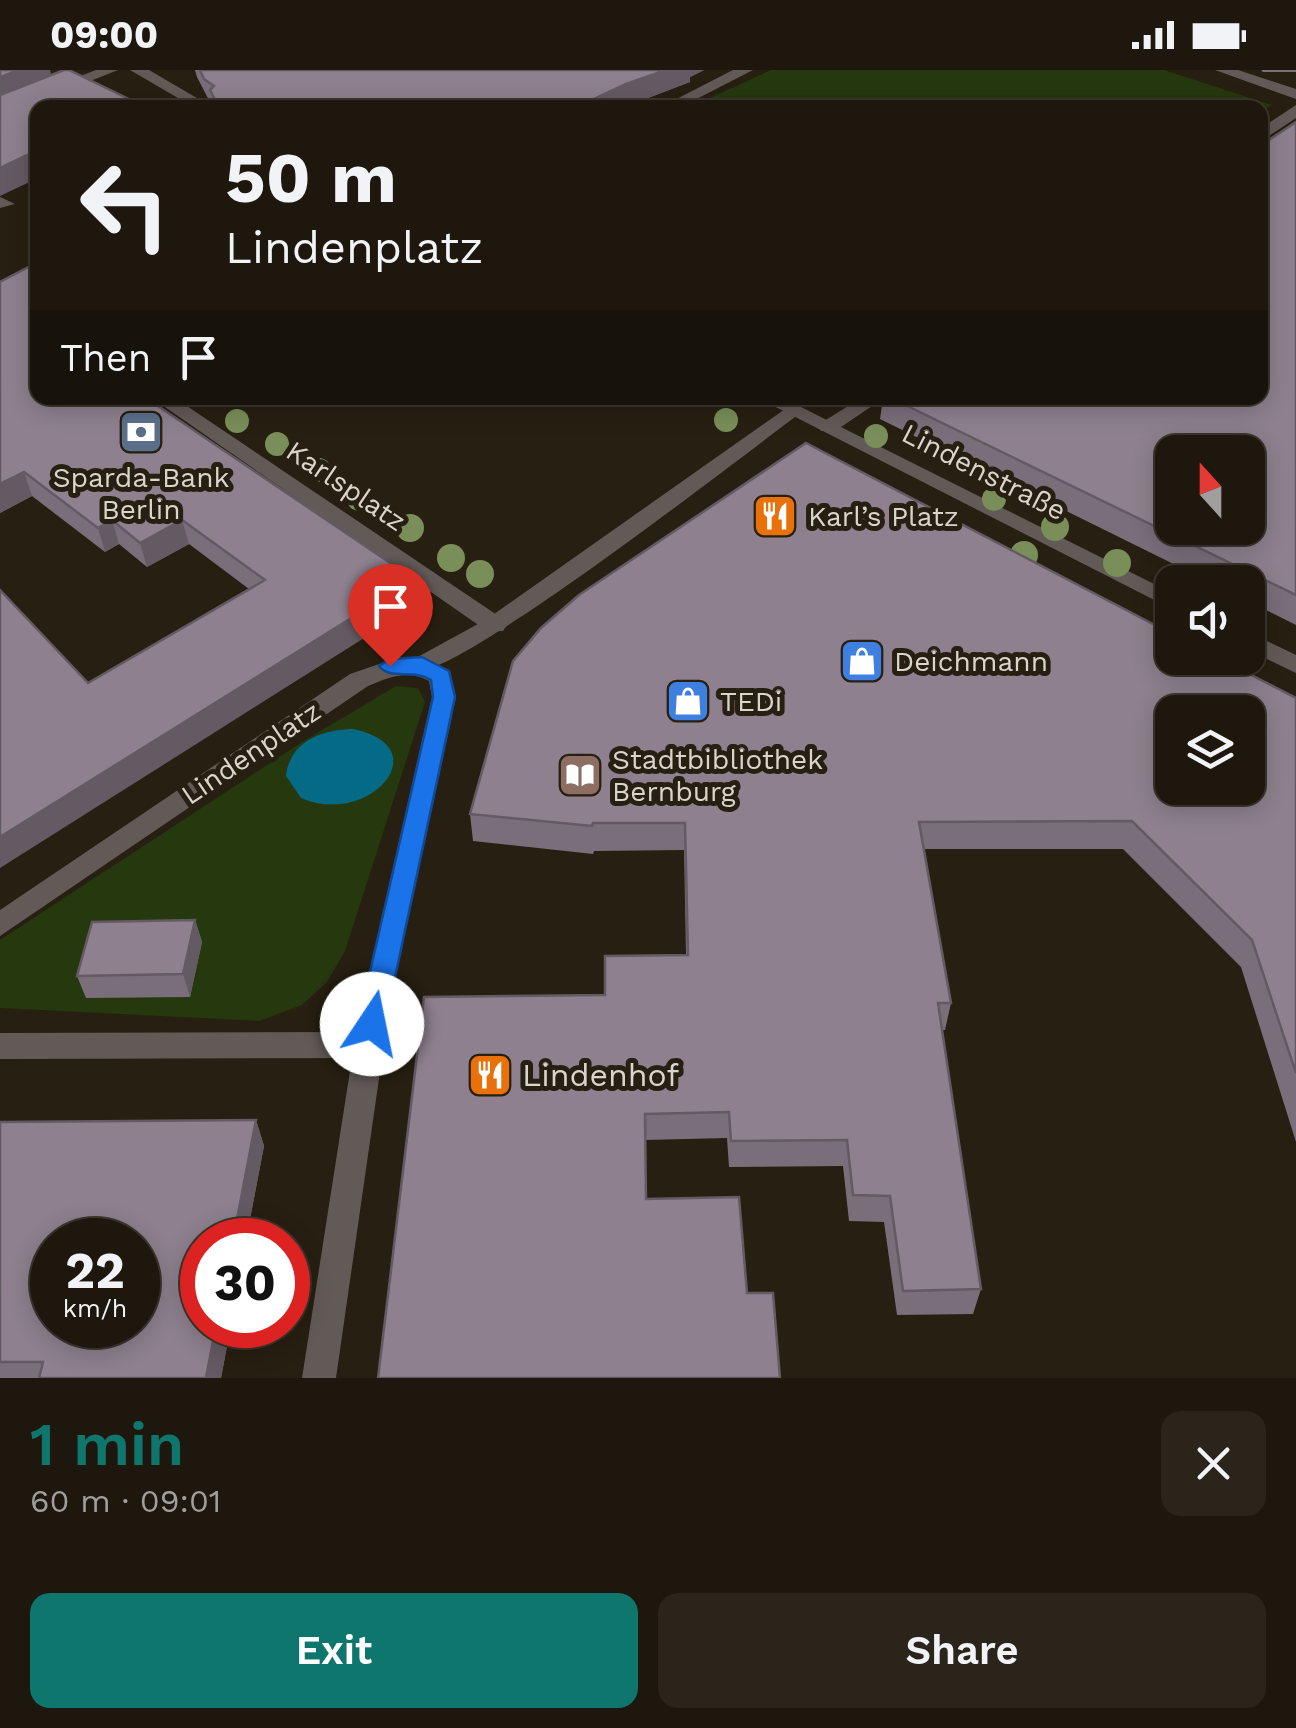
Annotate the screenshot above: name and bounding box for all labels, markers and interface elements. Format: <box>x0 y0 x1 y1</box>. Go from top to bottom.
text: 09:00 <box>50 13 158 57</box>
text: 50 m <box>225 137 397 219</box>
icon: left <box>60 140 190 270</box>
text: Lindenplatz <box>225 221 483 274</box>
icon: arrive <box>171 330 226 385</box>
text: Then <box>60 336 151 380</box>
bank icon: Sparda-Bank Berlin <box>118 409 164 455</box>
street label: Lindenstraße <box>897 417 1071 527</box>
street label: Karlsplatz <box>280 434 412 538</box>
north arrow <box>1155 435 1265 545</box>
map controls <box>1155 435 1265 805</box>
place label: Sparda-Bank Berlin <box>53 461 229 526</box>
restaurant icon: Karl’s Platz <box>752 493 798 539</box>
place label: Karl’s Platz <box>808 500 959 533</box>
pin <box>348 564 433 667</box>
button: sound <box>1155 565 1265 675</box>
icon: arrive <box>363 579 418 634</box>
shop icon: Deichmann <box>839 638 885 684</box>
place label: Deichmann <box>894 645 1048 678</box>
shop icon: TEDi <box>665 678 711 724</box>
place label: TEDi <box>720 685 782 718</box>
street label: Lindenplatz <box>175 694 327 812</box>
button: layers <box>1155 695 1265 805</box>
place label: Stadtbibliothek Bernburg <box>612 743 823 808</box>
library icon: Stadtbibliothek Bernburg <box>557 752 603 798</box>
position arrow <box>320 972 424 1076</box>
restaurant icon: Lindenhof <box>467 1052 513 1098</box>
place label: Lindenhof <box>522 1056 680 1094</box>
speed limit sign: 30 <box>180 1218 310 1348</box>
text: 22 <box>65 1241 125 1300</box>
text: km/h <box>63 1294 127 1323</box>
text: 1 min <box>30 1409 184 1480</box>
button: close <box>1161 1411 1266 1516</box>
text: 60 m · 09:01 <box>30 1482 221 1520</box>
button: Exit <box>30 1593 638 1708</box>
button: Share <box>658 1593 1266 1708</box>

